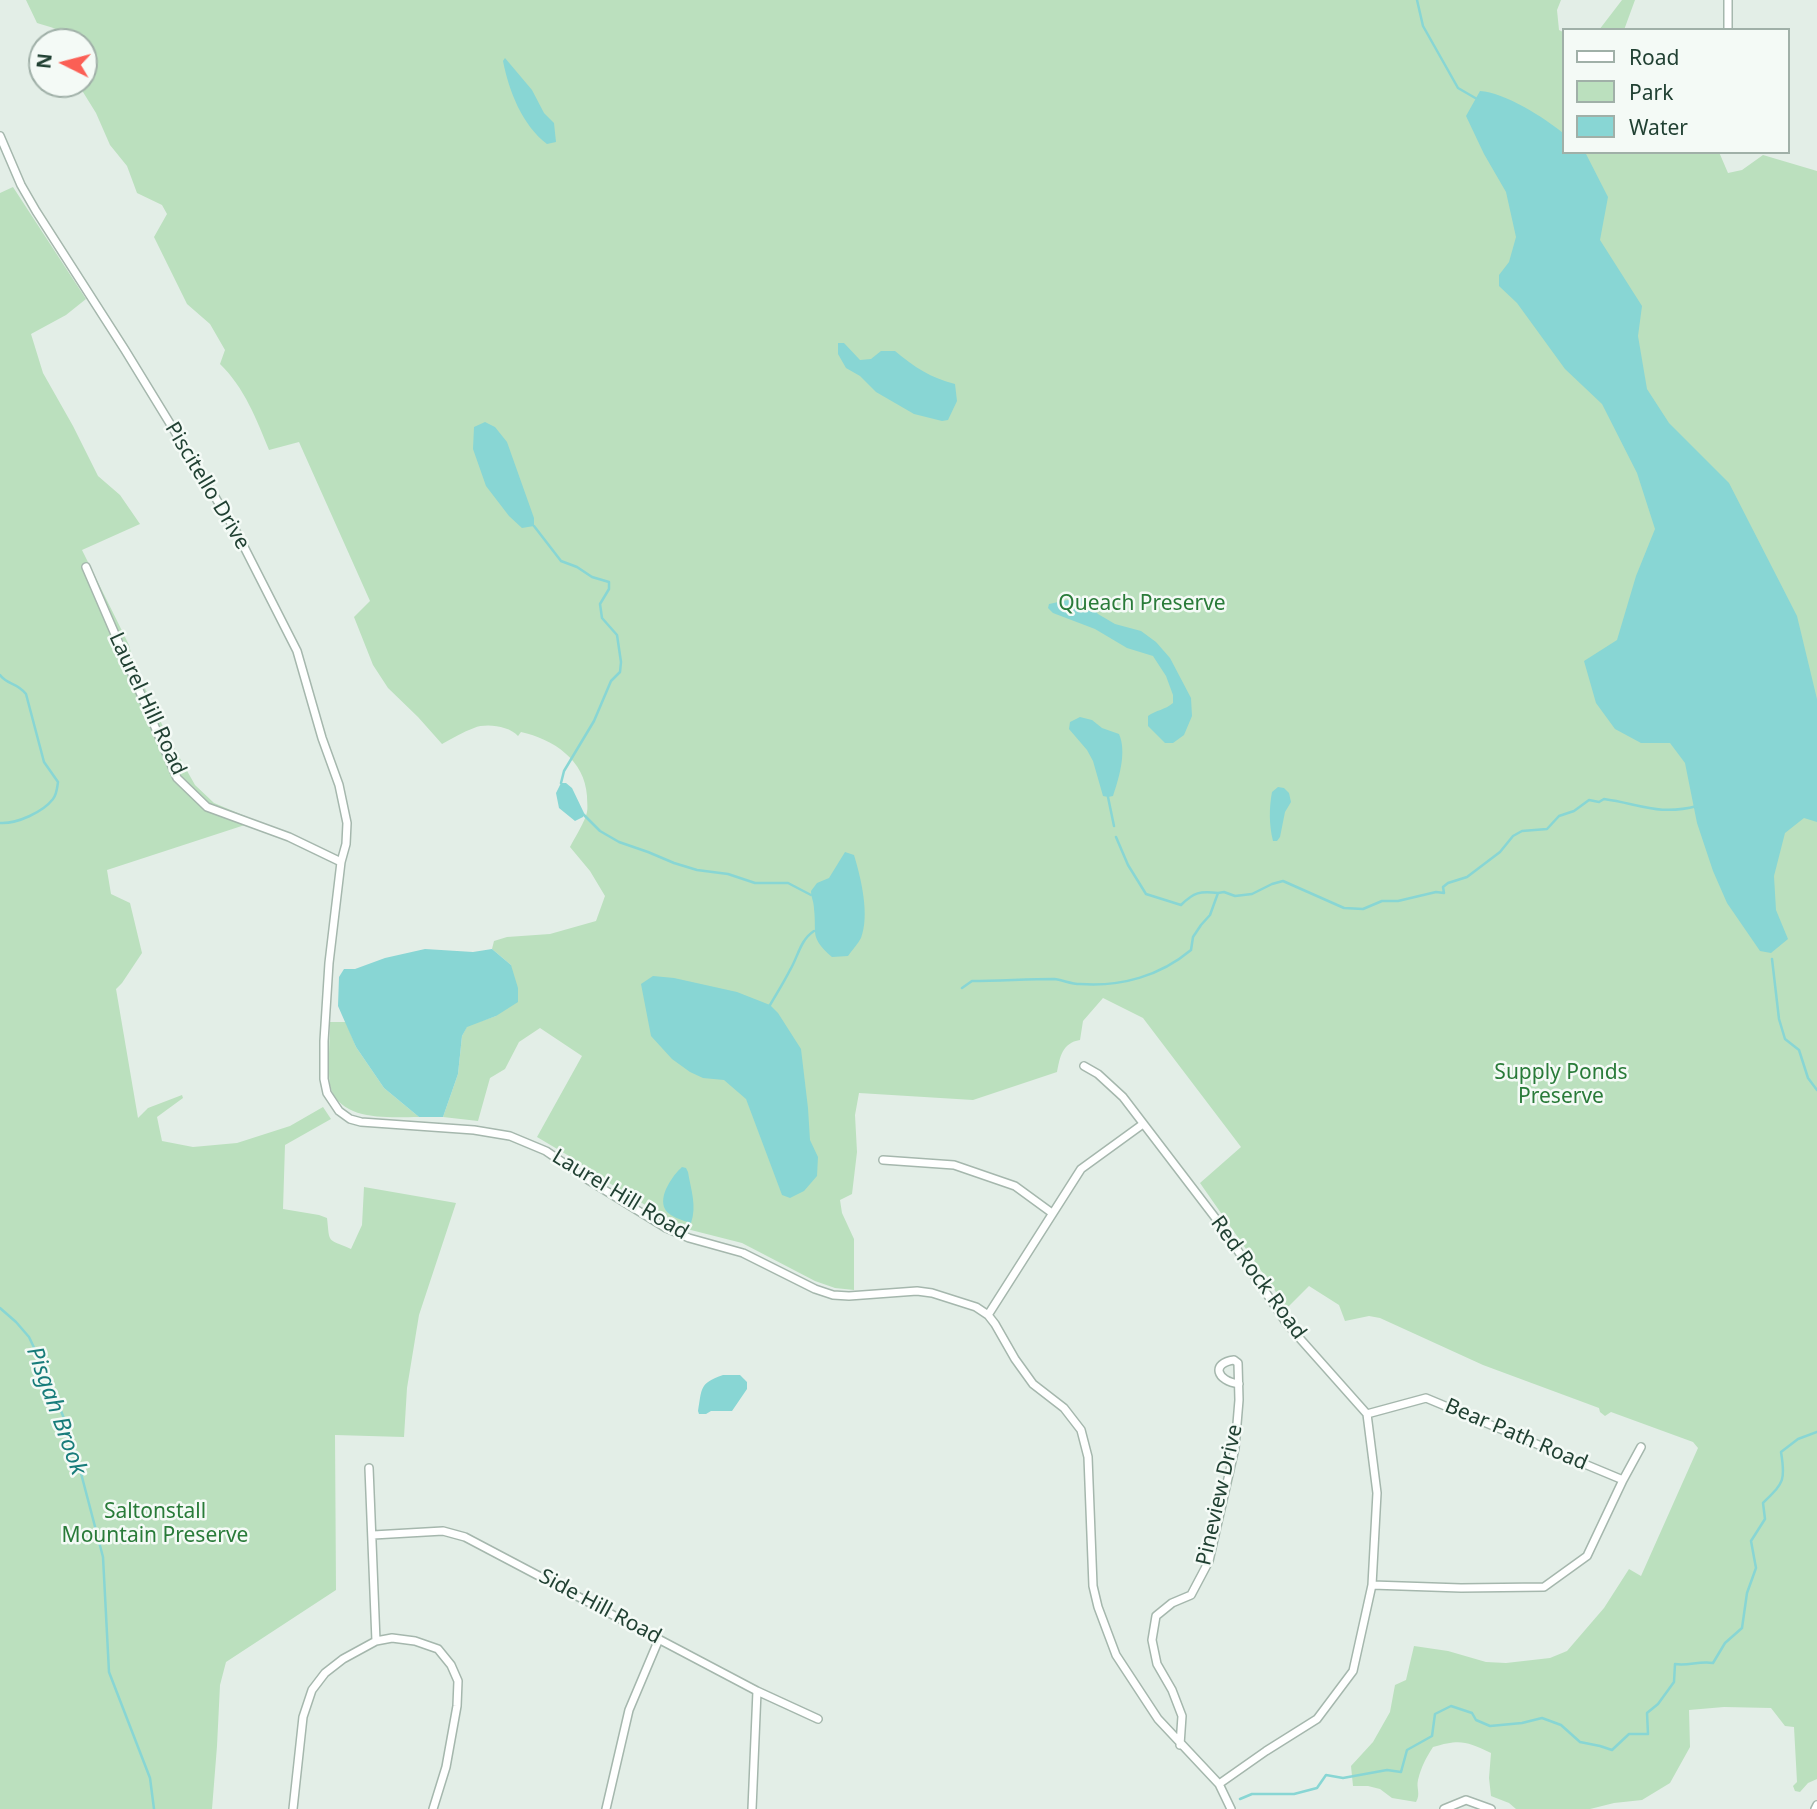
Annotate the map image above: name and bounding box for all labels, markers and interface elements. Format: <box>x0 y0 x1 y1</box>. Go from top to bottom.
north arrow <box>28 28 98 98</box>
legend <box>1562 28 1789 154</box>
text: Road <box>1629 43 1679 71</box>
text: N <box>30 52 58 70</box>
text: Park <box>1629 78 1673 106</box>
text: Water <box>1629 113 1688 141</box>
street label: Piscitello Drive <box>159 418 255 554</box>
park label: Queach Preserve <box>1058 591 1226 617</box>
street label: Laurel Hill Road <box>103 629 191 779</box>
park label: Supply Ponds Preserve <box>1494 1060 1628 1110</box>
street label: Laurel Hill Road <box>547 1144 693 1246</box>
street label: Red Rock Road <box>1205 1211 1311 1345</box>
water label: Pisgah Brook <box>20 1343 92 1479</box>
street label: Bear Path Road <box>1441 1394 1591 1476</box>
street label: Pineview Drive <box>1192 1422 1248 1568</box>
park label: Saltonstall Mountain Preserve <box>62 1499 248 1549</box>
street label: Side Hill Road <box>535 1564 665 1650</box>

